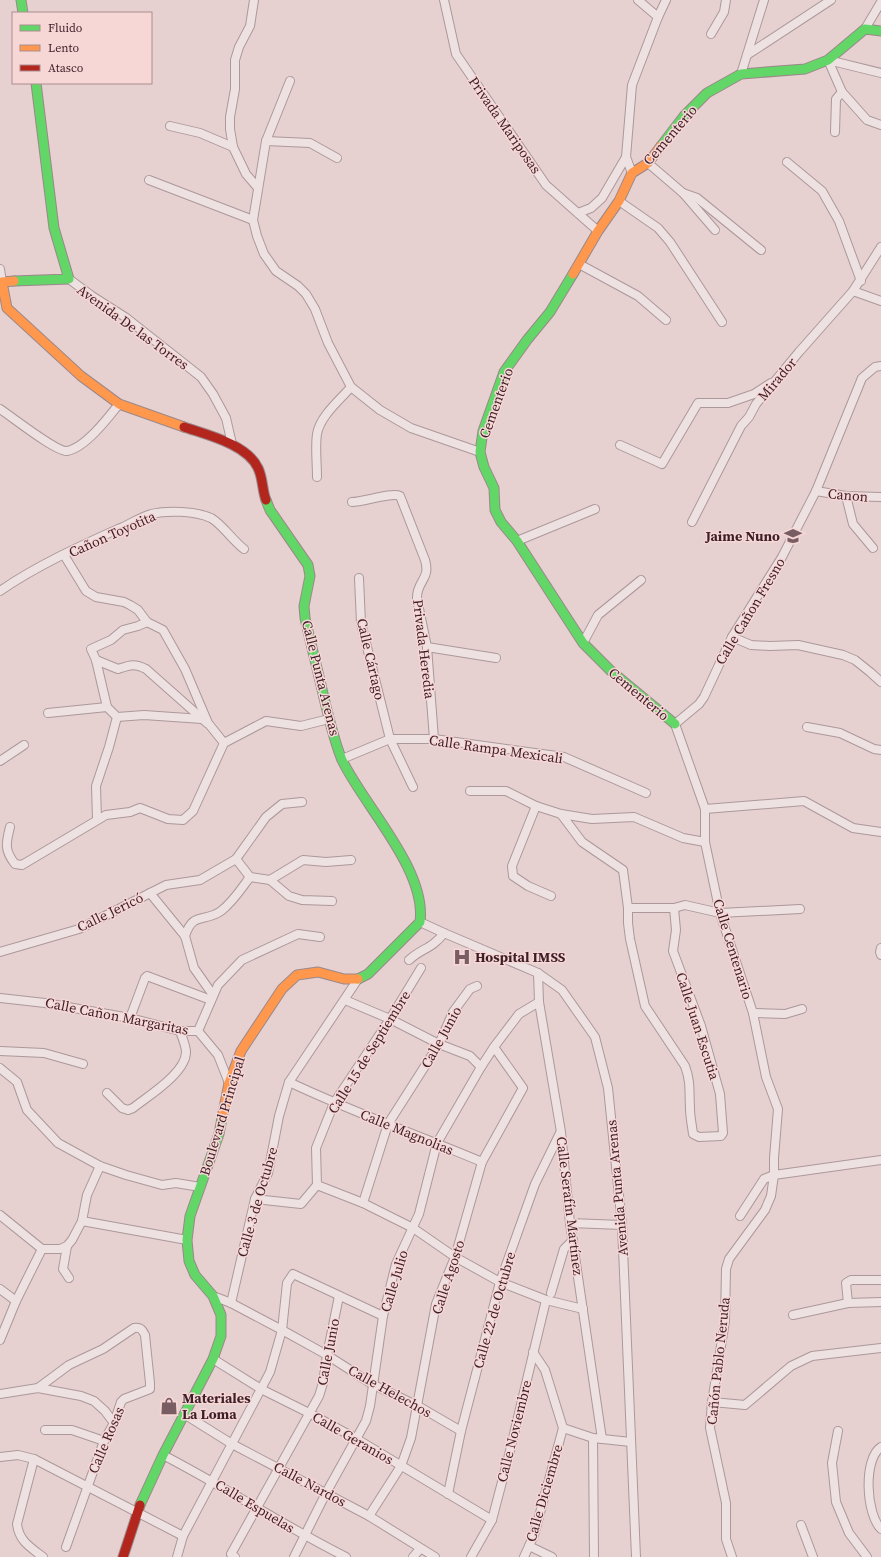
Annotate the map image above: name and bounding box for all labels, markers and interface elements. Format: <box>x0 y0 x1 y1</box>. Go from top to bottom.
legend <box>12 12 152 84</box>
text: Fluido <box>48 20 83 36</box>
text: Lento <box>48 40 79 56</box>
text: Atasco <box>48 60 84 76</box>
street label: Privada Mariposas <box>464 72 546 178</box>
street label: Cementerio <box>638 100 702 169</box>
street label: Avenida De las Torres <box>73 280 193 374</box>
street label: Mirador <box>753 353 801 405</box>
street label: Cementerio <box>474 365 518 441</box>
street label: Canon <box>827 483 870 507</box>
street label: Cañon Toyotita <box>65 506 160 562</box>
place label: Jaime Nuno <box>704 526 780 546</box>
school or university icon: Jaime Nuno <box>783 526 803 546</box>
street label: Calle Cañon Fresno <box>710 554 790 668</box>
street label: Privada Heredia <box>408 598 440 701</box>
street label: Calle Cártago <box>352 616 390 702</box>
street label: Calle Punta Arenas <box>297 618 345 738</box>
street label: Cementerio <box>604 663 674 726</box>
street label: Calle Rampa Mexicali <box>428 730 564 768</box>
street label: Calle Jericó <box>74 887 147 937</box>
street label: Calle Centenario <box>708 896 758 1002</box>
hospital icon: Hospital IMSS <box>452 947 472 967</box>
place label: Hospital IMSS <box>475 947 566 967</box>
street label: Calle Juan Escutia <box>671 970 725 1083</box>
street label: Calle 15 de Septiembre <box>323 986 415 1118</box>
street label: Calle Cañon Margaritas <box>44 992 190 1040</box>
street label: Calle Junio <box>416 1002 466 1072</box>
street label: Boulevard Principal <box>194 1054 250 1178</box>
street label: Calle Magnolias <box>357 1104 457 1160</box>
street label: Avenida Punta Arenas <box>601 1119 633 1257</box>
street label: Calle Serafín Martínez <box>552 1136 589 1277</box>
street label: Calle 3 de Octubre <box>232 1145 282 1259</box>
street label: Calle Agosto <box>427 1237 470 1317</box>
street label: Calle Julio <box>375 1247 413 1314</box>
street label: Calle 22 de Octubre <box>468 1249 520 1371</box>
street label: Cañón Pablo Neruda <box>701 1295 735 1426</box>
street label: Calle Junio <box>312 1316 344 1387</box>
street label: Calle Helechos <box>345 1360 435 1422</box>
street label: Calle Noviembre <box>492 1378 536 1484</box>
place label: Materiales La Loma <box>182 1388 251 1424</box>
shop icon: Materiales La Loma <box>159 1396 179 1416</box>
street label: Calle Rosas <box>83 1404 129 1476</box>
street label: Calle Geranios <box>309 1407 397 1469</box>
street label: Calle Diciembre <box>521 1442 567 1544</box>
street label: Calle Nardos <box>270 1457 350 1511</box>
street label: Calle Espuelas <box>212 1474 298 1538</box>

